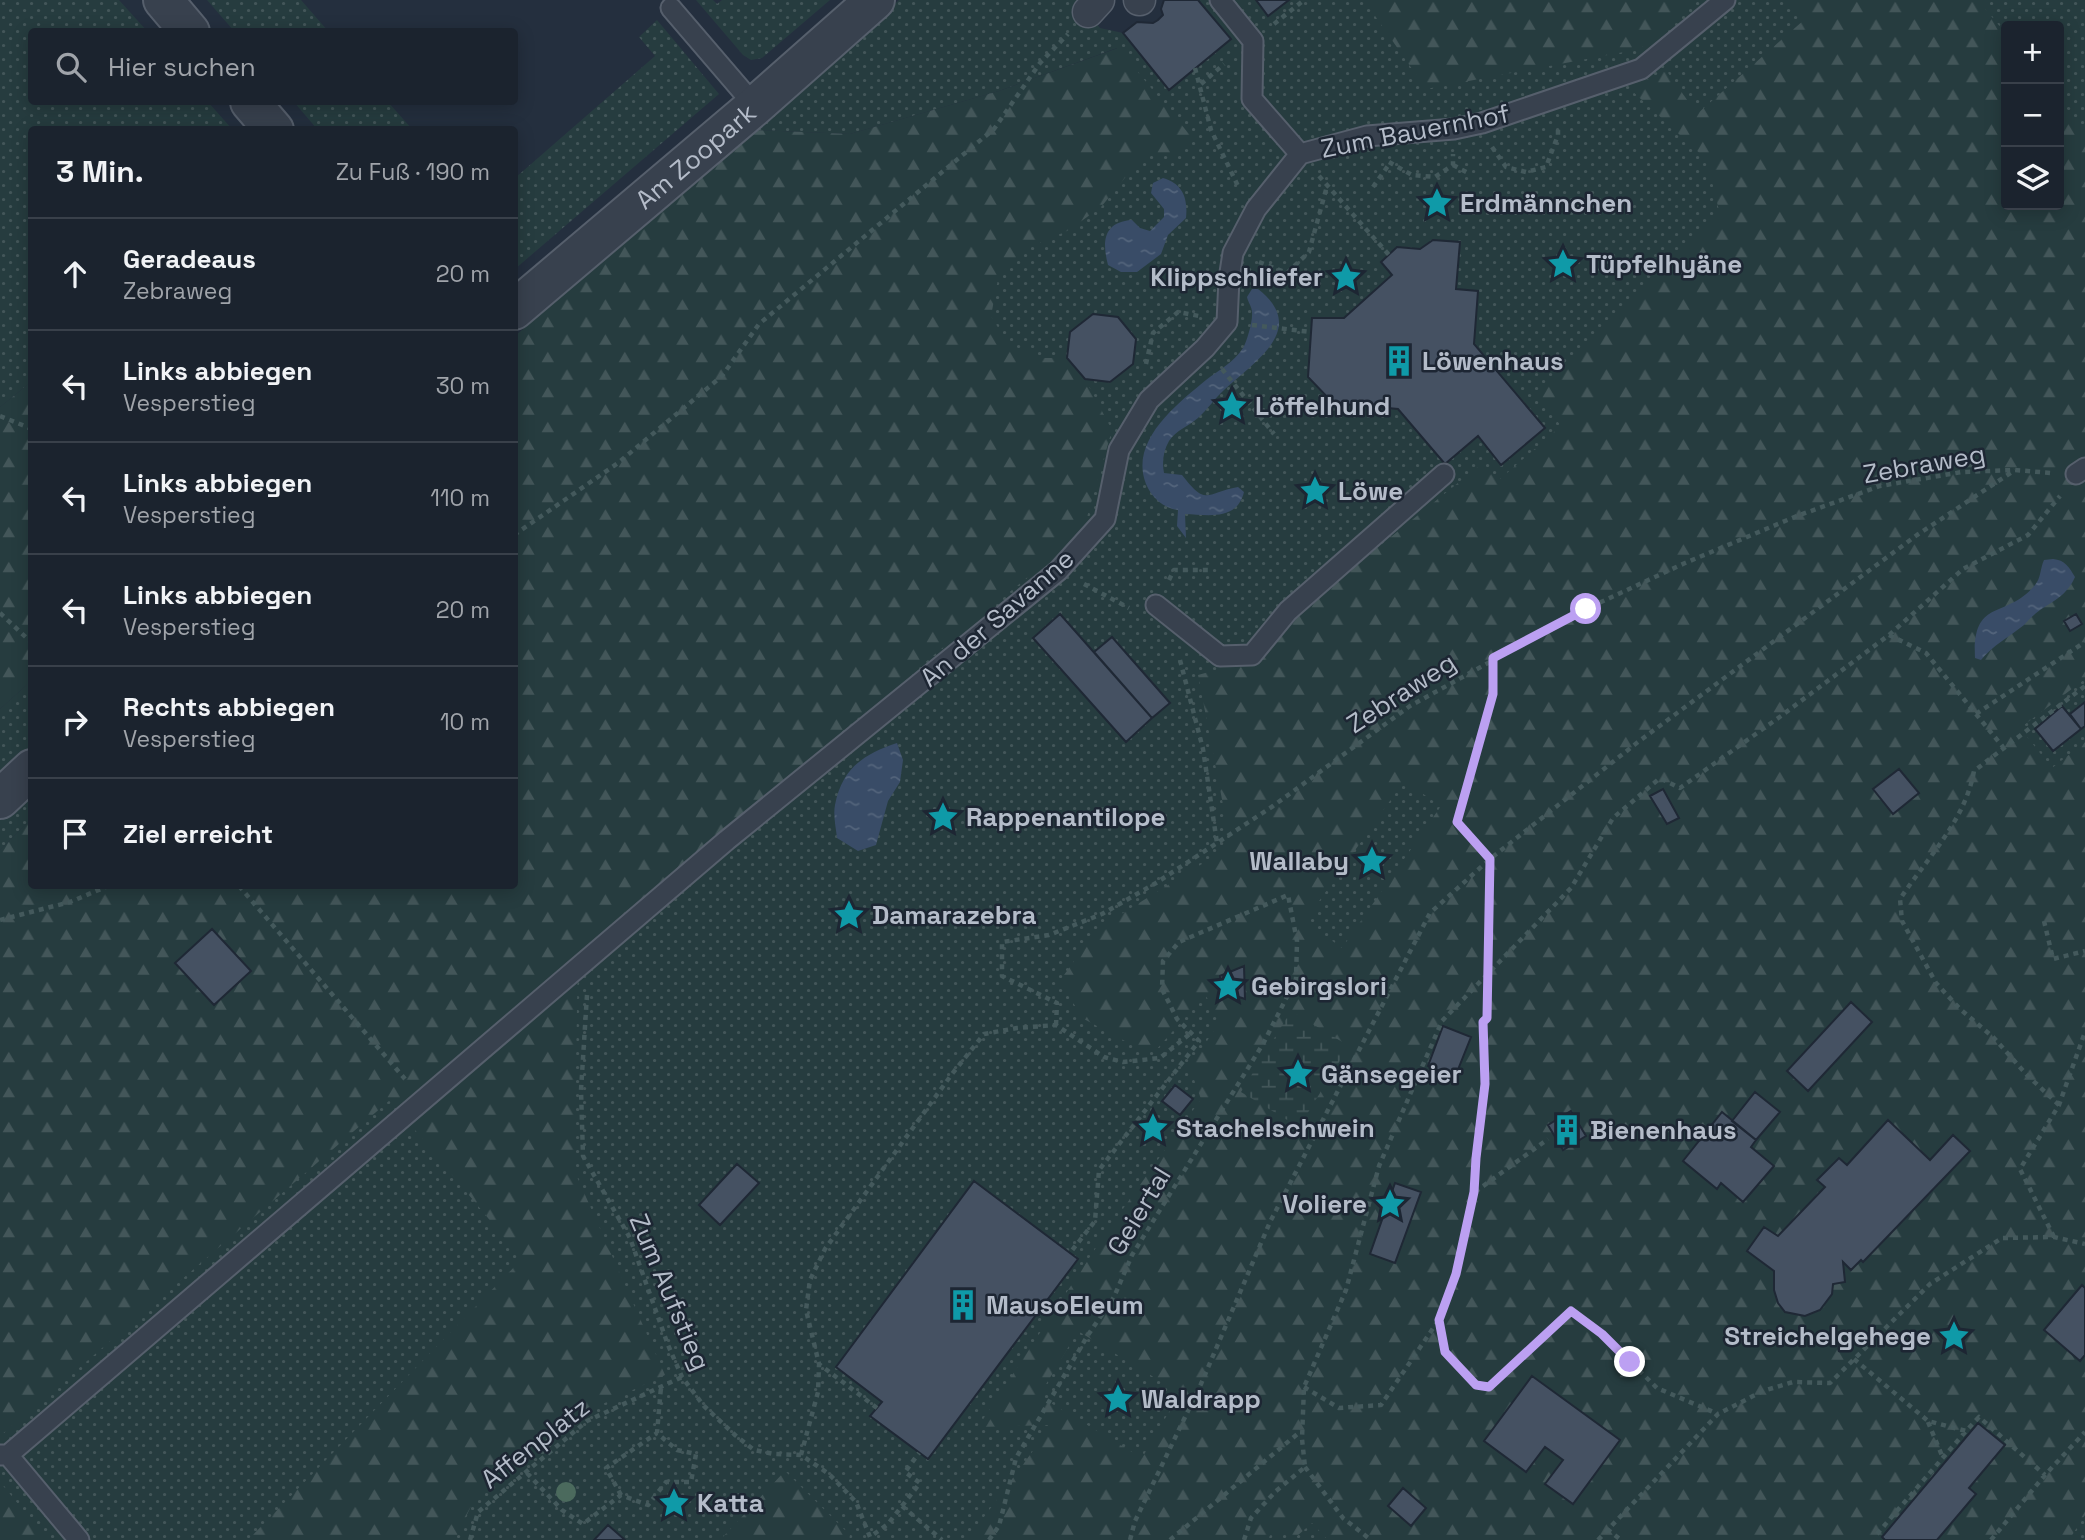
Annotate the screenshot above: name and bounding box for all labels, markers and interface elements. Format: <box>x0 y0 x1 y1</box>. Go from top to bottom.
map controls <box>2001 21 2064 210</box>
button: + <box>2001 21 2064 84</box>
search box <box>28 28 518 105</box>
icon: search <box>52 48 90 86</box>
text: Hier suchen <box>108 50 256 84</box>
button: − <box>2001 84 2064 147</box>
street label: Am Zoopark <box>628 96 763 217</box>
street label: Zum Bauernhof <box>1318 96 1512 166</box>
button: layers <box>2001 147 2064 210</box>
text: 3 Min. <box>56 152 144 191</box>
text: Zu Fuß · 190 m <box>336 157 490 187</box>
place icon: Erdmännchen <box>1420 186 1454 220</box>
place label: Erdmännchen <box>1460 186 1632 220</box>
text: Geradeaus <box>123 242 256 276</box>
place icon: Tüpfelhyäne <box>1546 247 1580 281</box>
place label: Tüpfelhyäne <box>1586 247 1742 281</box>
icon: ahead <box>56 255 94 293</box>
text: 20 m <box>436 259 490 289</box>
place label: Klippschliefer <box>1150 260 1323 294</box>
place icon: Klippschliefer <box>1329 260 1363 294</box>
text: Zebraweg <box>123 276 232 306</box>
building icon: Löwenhaus <box>1382 344 1416 378</box>
place label: Löwenhaus <box>1422 344 1564 378</box>
text: Links abbiegen <box>123 354 312 388</box>
icon: left <box>56 367 94 405</box>
text: 30 m <box>436 371 490 401</box>
text: Vesperstieg <box>123 388 255 418</box>
place icon: Löffelhund <box>1215 389 1249 423</box>
place label: Löffelhund <box>1255 389 1390 423</box>
street label: Zebraweg <box>1860 437 1988 491</box>
text: Links abbiegen <box>123 466 312 500</box>
place icon: Löwe <box>1298 474 1332 508</box>
place label: Löwe <box>1338 474 1403 508</box>
icon: left <box>56 479 94 517</box>
text: 110 m <box>430 483 490 513</box>
text: Vesperstieg <box>123 500 255 530</box>
street label: An der Savanne <box>913 542 1081 694</box>
text: Links abbiegen <box>123 578 312 612</box>
icon: left <box>56 591 94 629</box>
route start <box>1570 593 1601 624</box>
text: 20 m <box>436 595 490 625</box>
text: Vesperstieg <box>123 612 255 642</box>
street label: Zebraweg <box>1340 645 1462 741</box>
text: Rechts abbiegen <box>123 690 335 724</box>
icon: right <box>56 703 94 741</box>
text: 10 m <box>440 707 490 737</box>
text: Vesperstieg <box>123 724 255 754</box>
place icon: Rappenantilope <box>926 800 960 834</box>
place label: Rappenantilope <box>966 800 1166 834</box>
icon: arrive <box>56 815 94 853</box>
text: Ziel erreicht <box>123 817 273 851</box>
place label: Wallaby <box>1249 844 1349 878</box>
place icon: Wallaby <box>1355 844 1389 878</box>
place icon: Damarazebra <box>832 898 866 932</box>
place label: Damarazebra <box>872 898 1036 932</box>
place icon: Gebirgslori <box>1211 969 1245 1003</box>
place label: Gebirgslori <box>1251 969 1387 1003</box>
place icon: Gänsegeier <box>1281 1057 1315 1091</box>
place label: Gänsegeier <box>1321 1057 1462 1091</box>
place icon: Stachelschwein <box>1136 1111 1170 1145</box>
place label: Stachelschwein <box>1176 1111 1375 1145</box>
building icon: Bienenhaus <box>1550 1113 1584 1147</box>
place label: Bienenhaus <box>1590 1113 1737 1147</box>
street label: Geiertal <box>1099 1161 1179 1261</box>
place label: Voliere <box>1282 1187 1367 1221</box>
place icon: Voliere <box>1373 1187 1407 1221</box>
street label: Zum Aufstieg <box>622 1209 718 1375</box>
building icon: MausoEleum <box>946 1288 980 1322</box>
place label: MausoEleum <box>986 1288 1144 1322</box>
place label: Streichelgehege <box>1724 1319 1931 1353</box>
place icon: Streichelgehege <box>1937 1319 1971 1353</box>
route end <box>1614 1346 1645 1377</box>
place icon: Waldrapp <box>1101 1382 1135 1416</box>
place label: Waldrapp <box>1141 1382 1261 1416</box>
street label: Affenplatz <box>474 1390 596 1496</box>
place icon: Katta <box>657 1486 691 1520</box>
place label: Katta <box>697 1486 764 1520</box>

